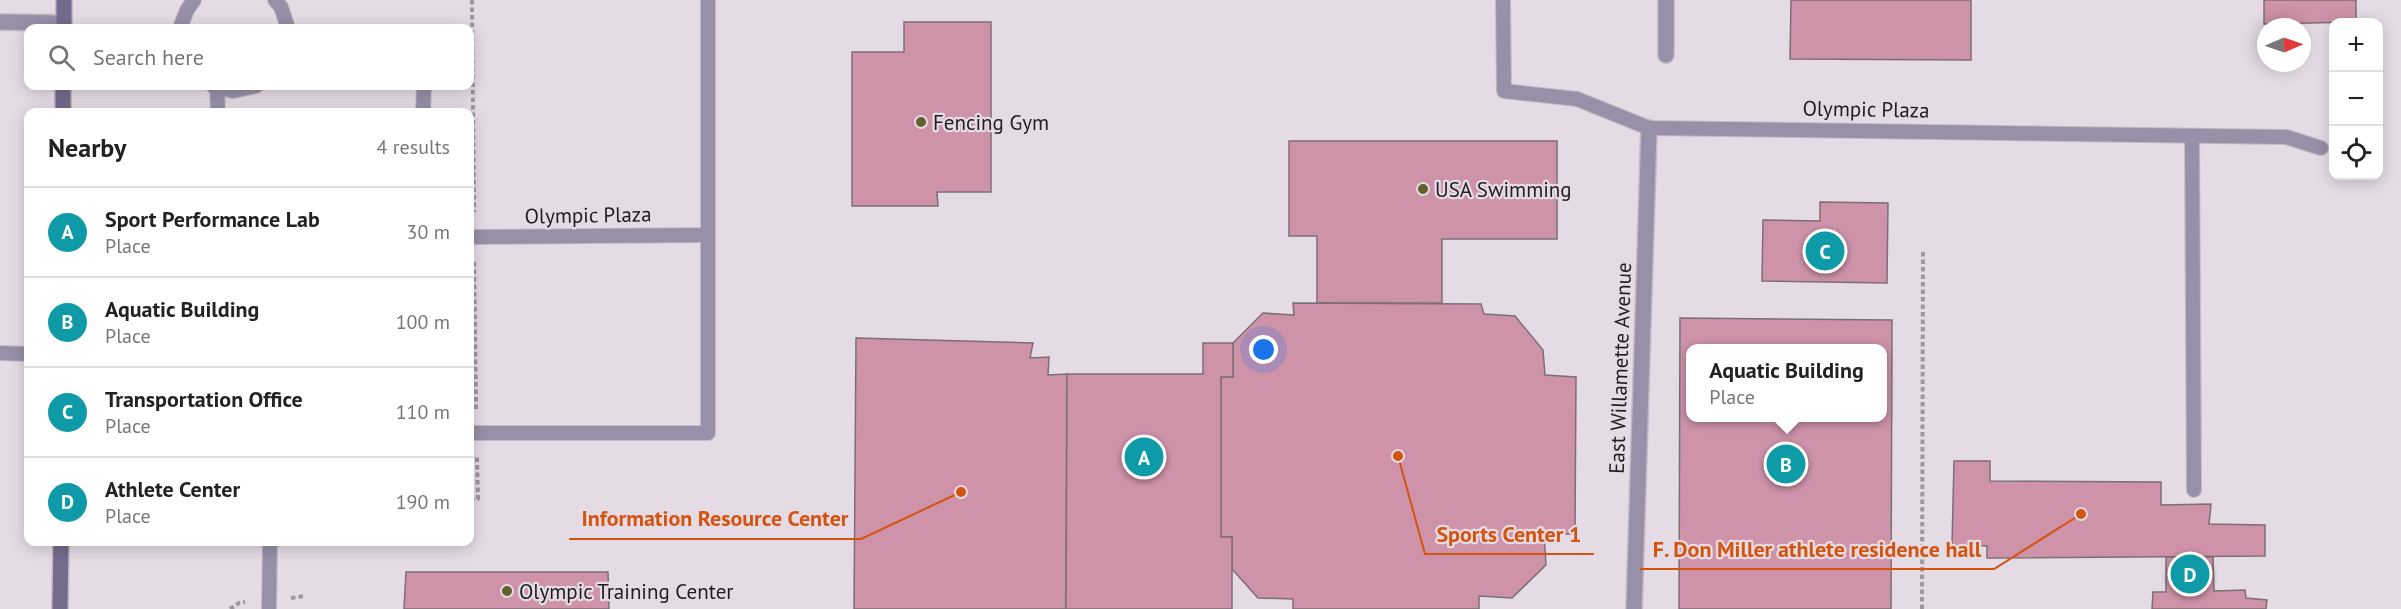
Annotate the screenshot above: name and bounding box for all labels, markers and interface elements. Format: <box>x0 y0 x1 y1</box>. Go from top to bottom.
north arrow <box>2257 18 2311 72</box>
map controls <box>2329 18 2383 180</box>
button: + <box>2329 18 2383 72</box>
search box <box>24 24 474 90</box>
icon: search <box>45 41 78 74</box>
text: Search here <box>93 43 204 71</box>
button: − <box>2329 72 2383 126</box>
street label: Olympic Plaza <box>1802 94 1930 124</box>
place label: Fencing Gym <box>933 109 1049 136</box>
marker: Fencing Gym <box>914 115 928 129</box>
button: locate <box>2329 126 2383 180</box>
text: Nearby <box>48 131 126 164</box>
text: 4 results <box>377 134 450 160</box>
place label: USA Swimming <box>1435 176 1572 203</box>
marker: USA Swimming <box>1416 182 1430 196</box>
street label: Olympic Plaza <box>524 200 652 230</box>
text: Sport Performance Lab <box>105 205 320 233</box>
text: A <box>61 219 74 245</box>
text: 30 m <box>407 219 450 245</box>
pin: C <box>1806 228 1844 274</box>
text: Place <box>105 233 151 259</box>
street label: East Willamette Avenue <box>1603 262 1637 474</box>
text: Aquatic Building <box>105 295 259 323</box>
text: B <box>62 309 73 335</box>
text: 100 m <box>396 309 450 335</box>
text: Place <box>105 323 151 349</box>
your location <box>1249 335 1278 364</box>
popup <box>1686 344 1887 422</box>
text: Aquatic Building <box>1709 356 1864 384</box>
text: Place <box>1709 384 1755 410</box>
text: Transportation Office <box>105 385 303 413</box>
text: C <box>62 399 73 425</box>
text: 110 m <box>396 399 450 425</box>
text: Place <box>105 413 151 439</box>
pin: A <box>1124 434 1164 480</box>
pin: B <box>1766 442 1806 486</box>
text: Athlete Center <box>105 475 240 503</box>
text: D <box>61 489 74 515</box>
text: 190 m <box>396 489 450 515</box>
callout: Information Resource Center <box>569 499 861 539</box>
text: Place <box>105 503 151 529</box>
text: Information Resource Center <box>581 504 849 532</box>
callout: Sports Center 1 <box>1425 514 1594 554</box>
text: Sports Center 1 <box>1436 520 1582 548</box>
callout: F. Don Miller athlete residence hall <box>1640 529 1994 569</box>
text: F. Don Miller athlete residence hall <box>1653 535 1982 563</box>
pin: D <box>2170 552 2210 596</box>
place label: Olympic Training Center <box>519 578 733 605</box>
marker: Olympic Training Center <box>500 584 514 598</box>

